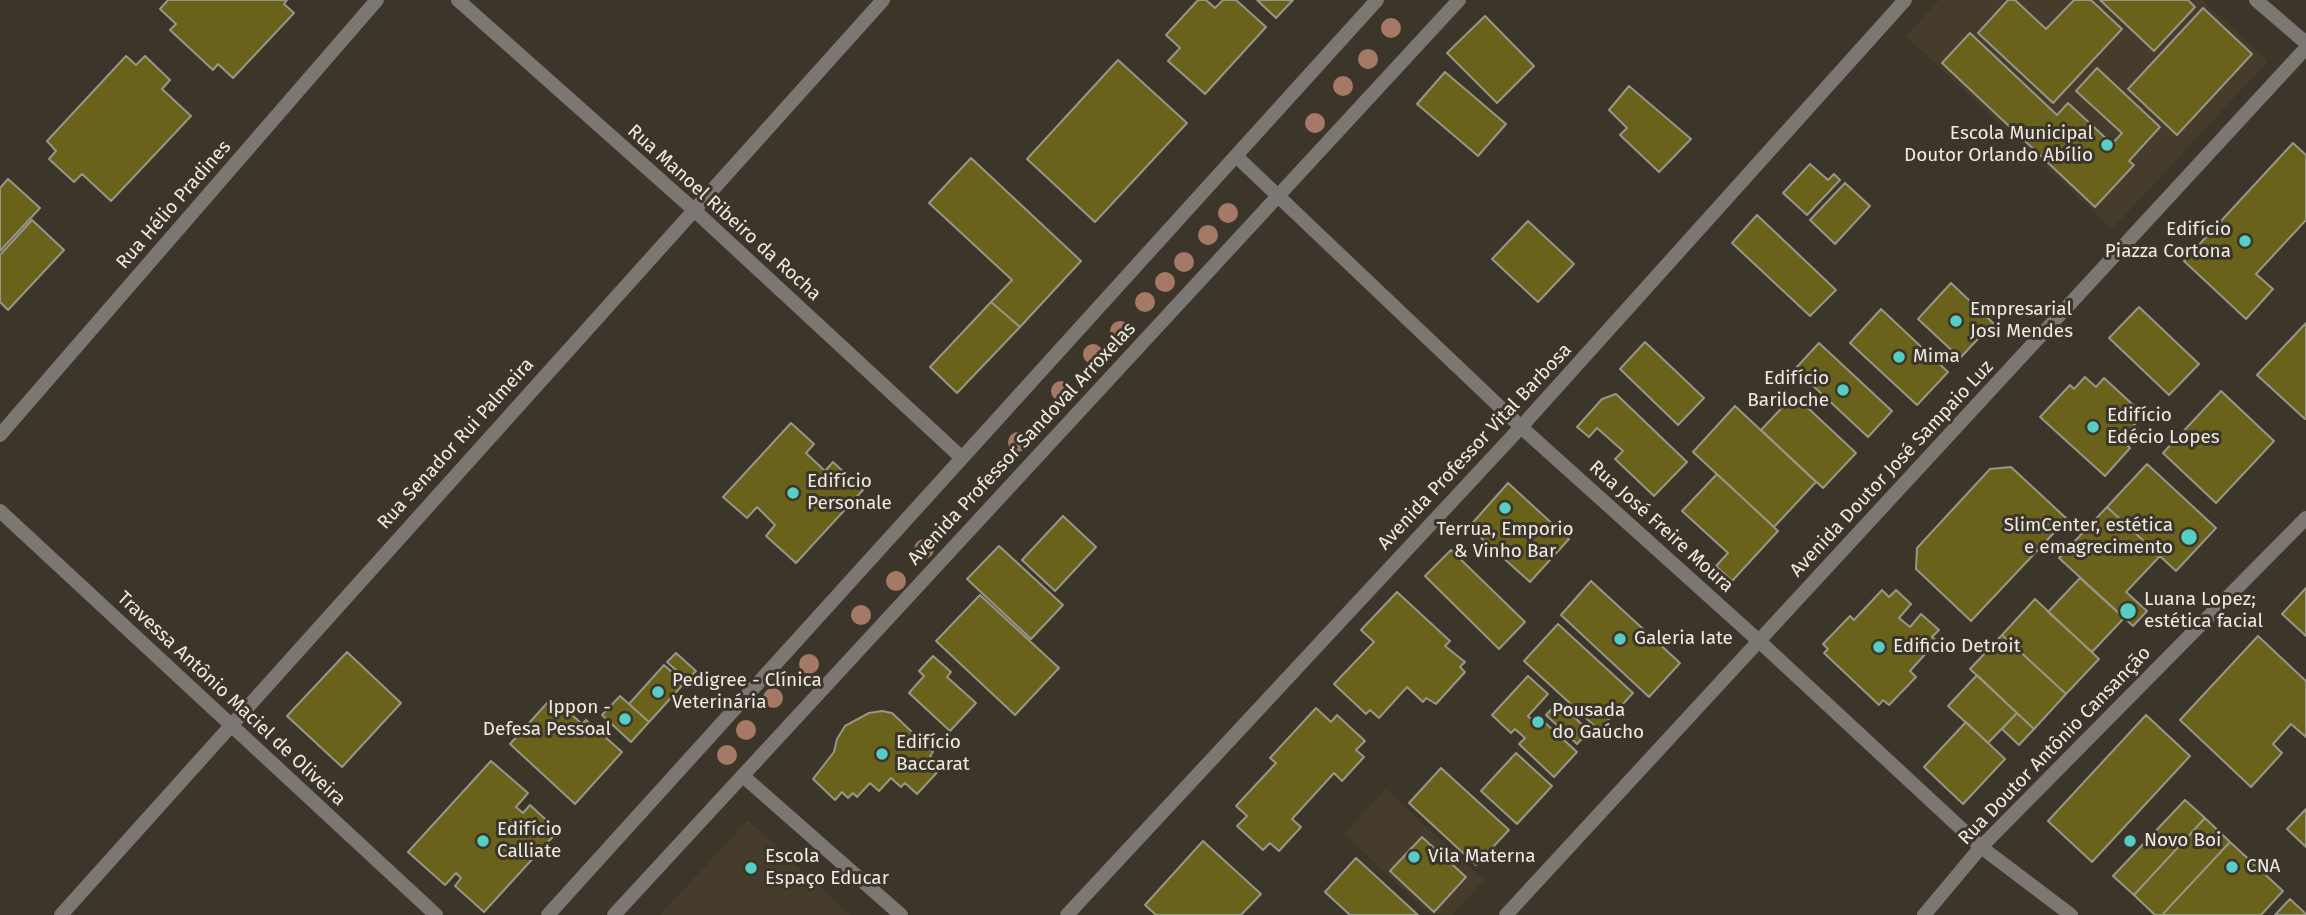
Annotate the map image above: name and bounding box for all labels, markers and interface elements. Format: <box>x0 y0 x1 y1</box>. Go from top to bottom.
street label: Rua Manoel Ribeiro da Rocha <box>623 120 825 306</box>
place label: Escola Municipal Doutor Orlando Abílio <box>1904 123 2093 167</box>
street label: Rua Hélio Pradines <box>112 136 236 274</box>
marker: Escola Municipal Doutor Orlando Abílio <box>2099 137 2115 153</box>
place label: Edifício Piazza Cortona <box>2105 219 2231 263</box>
marker: Edifício Piazza Cortona <box>2237 233 2253 249</box>
place label: Empresarial Josi Mendes <box>1970 299 2073 343</box>
marker: Empresarial Josi Mendes <box>1948 313 1964 329</box>
street label: Avenida Professor Sandoval Arroxelas <box>903 318 1141 570</box>
street label: Avenida Professor Vital Barbosa <box>1373 339 1577 555</box>
place label: Mima <box>1913 346 1960 368</box>
marker: Mima <box>1891 349 1907 365</box>
street label: Rua Senador Rui Palmeira <box>373 354 539 534</box>
street label: Avenida Doutor José Sampaio Luz <box>1786 356 1998 582</box>
place label: Edifício Bariloche <box>1747 368 1829 412</box>
marker: Edifício Bariloche <box>1835 382 1851 398</box>
place label: Edifício Edécio Lopes <box>2107 405 2220 449</box>
marker: Edifício Edécio Lopes <box>2085 419 2101 435</box>
street label: Rua José Freire Moura <box>1584 456 1738 598</box>
place label: Edifício Personale <box>807 471 892 515</box>
marker: Edifício Personale <box>785 485 801 501</box>
marker: Terrua, Emporio & Vinho Bar <box>1497 500 1513 516</box>
place label: SlimCenter, estética e emagrecimento <box>2004 515 2173 559</box>
place label: Terrua, Emporio & Vinho Bar <box>1436 519 1574 563</box>
marker: SlimCenter, estética e emagrecimento <box>2179 527 2199 547</box>
street label: Travessa Antônio Maciel de Oliveira <box>112 587 350 811</box>
place label: Luana Lopez; estética facial <box>2144 589 2263 633</box>
marker: Luana Lopez; estética facial <box>2118 601 2138 621</box>
place label: Galeria Iate <box>1634 628 1733 650</box>
marker: Galeria Iate <box>1612 631 1628 647</box>
place label: Edificio Detroit <box>1893 636 2021 658</box>
marker: Edificio Detroit <box>1871 639 1887 655</box>
street label: Rua Doutor Antônio Cansanção <box>1954 642 2156 850</box>
place label: Pedigree - Clínica Veterinária <box>672 670 822 714</box>
marker: Pedigree - Clínica Veterinária <box>650 684 666 700</box>
place label: Ippon - Defesa Pessoal <box>483 697 611 741</box>
place label: Pousada do Gaúcho <box>1552 700 1644 744</box>
marker: Ippon - Defesa Pessoal <box>617 711 633 727</box>
marker: Pousada do Gaúcho <box>1530 714 1546 730</box>
place label: Edifício Baccarat <box>896 732 970 776</box>
marker: Edifício Baccarat <box>874 746 890 762</box>
place label: Edifício Calliate <box>497 819 562 863</box>
place label: Novo Boi <box>2144 830 2221 852</box>
marker: Edifício Calliate <box>475 833 491 849</box>
marker: Novo Boi <box>2122 833 2138 849</box>
place label: Escola Espaço Educar <box>765 846 889 890</box>
place label: Vila Materna <box>1428 846 1536 868</box>
marker: Vila Materna <box>1406 849 1422 865</box>
place label: CNA <box>2246 856 2281 878</box>
marker: CNA <box>2224 859 2240 875</box>
marker: Escola Espaço Educar <box>743 860 759 876</box>

